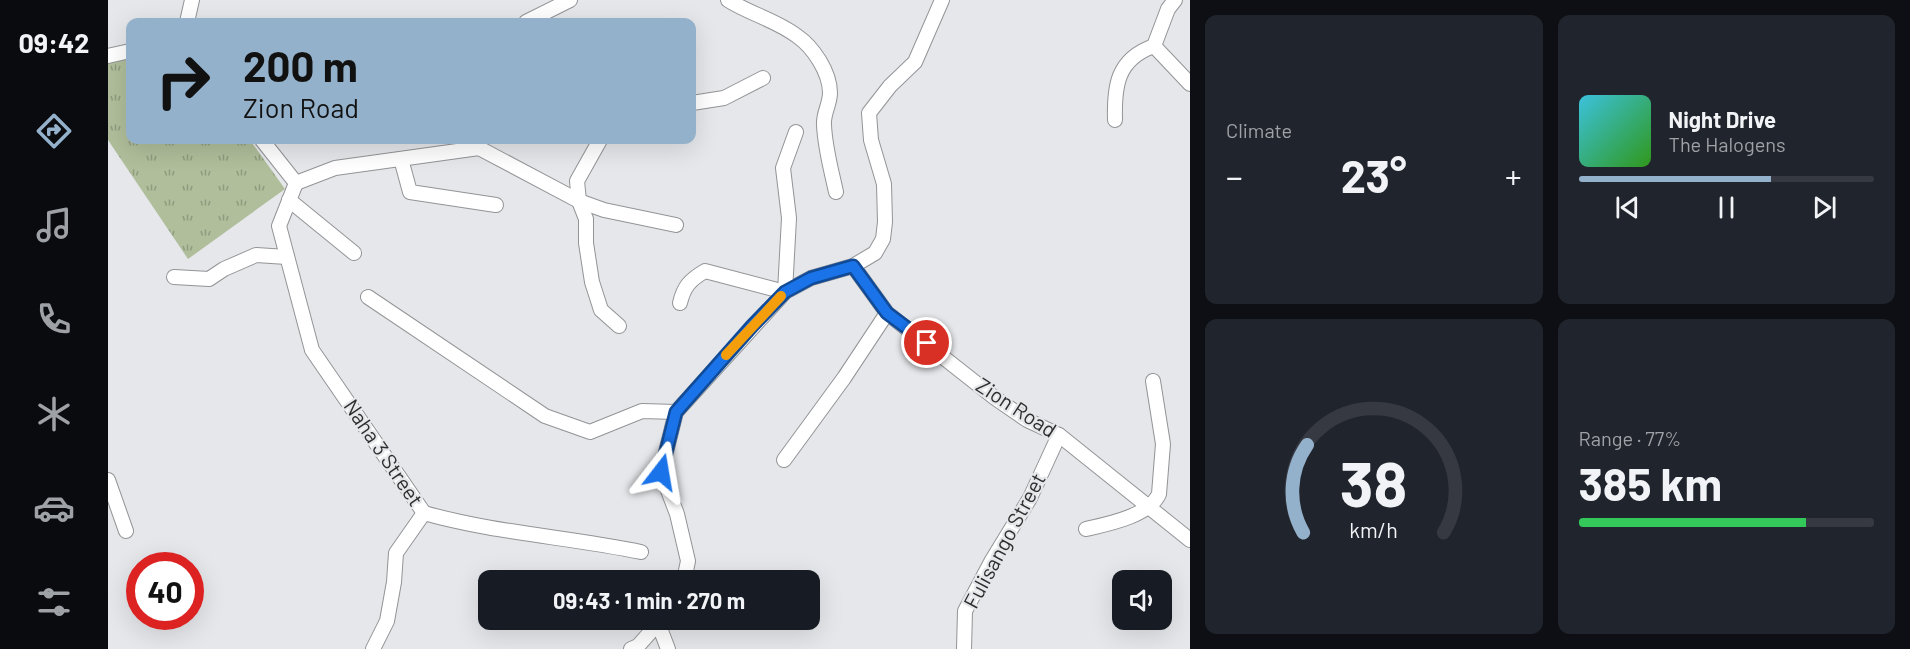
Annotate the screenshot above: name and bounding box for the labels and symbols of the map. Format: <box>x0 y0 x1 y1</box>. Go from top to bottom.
pin <box>901 317 952 368</box>
street label: Zion Road <box>972 372 1061 442</box>
street label: Naha 3 Street <box>339 394 429 510</box>
position arrow <box>629 440 693 504</box>
street label: Fulisango Street <box>958 468 1050 612</box>
speed limit sign: 40 <box>126 552 204 630</box>

